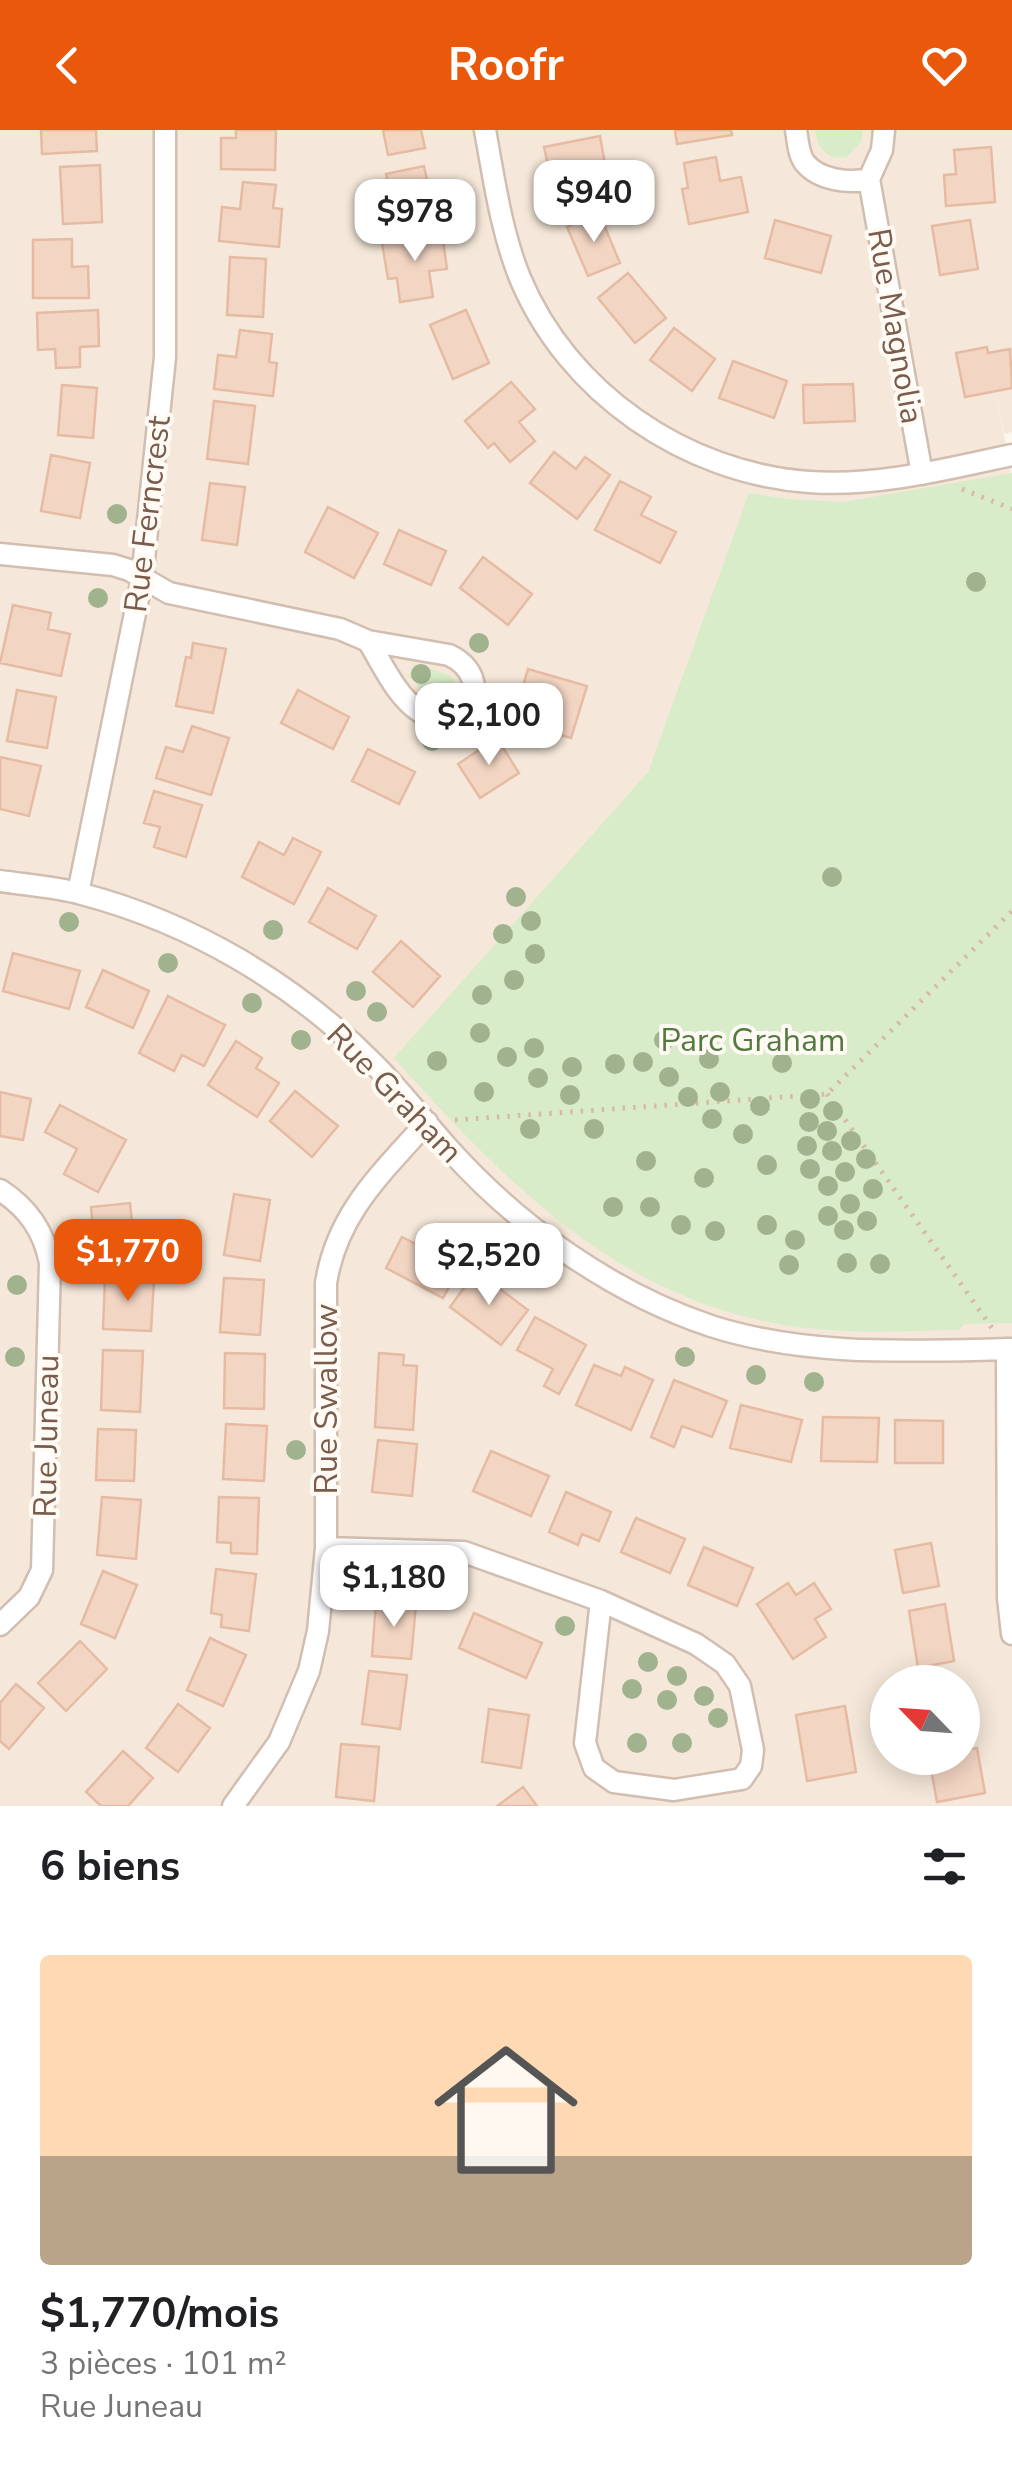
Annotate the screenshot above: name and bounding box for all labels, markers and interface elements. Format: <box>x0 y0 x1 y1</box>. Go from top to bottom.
text: Roofr <box>448 35 564 96</box>
icon: back <box>40 38 95 93</box>
icon: heart <box>917 38 972 93</box>
pin: $940 <box>535 160 653 245</box>
text: $940 <box>556 171 632 214</box>
pin: $978 <box>356 179 474 264</box>
text: $978 <box>377 190 453 233</box>
street label: Rue Magnolia <box>857 225 934 427</box>
street label: Rue Ferncrest <box>114 413 181 615</box>
pin: $2,100 <box>408 683 570 768</box>
text: $2,100 <box>437 694 541 737</box>
street label: Rue Graham <box>317 1014 472 1173</box>
park label: Parc Graham <box>661 1019 845 1062</box>
pin: $1,770 <box>47 1219 209 1304</box>
pin: $2,520 <box>408 1223 570 1308</box>
text: $1,770 <box>76 1230 180 1273</box>
text: $2,520 <box>437 1234 541 1277</box>
street label: Rue Swallow <box>305 1303 348 1494</box>
street label: Rue Juneau <box>24 1354 69 1518</box>
pin: $1,180 <box>313 1545 475 1630</box>
text: $1,180 <box>342 1556 446 1599</box>
north arrow <box>870 1665 980 1775</box>
map controls <box>870 1665 980 1775</box>
text: 6 biens <box>40 1838 180 1895</box>
icon: filters <box>917 1839 972 1894</box>
icon: home <box>416 2020 596 2200</box>
text: $1,770/mois <box>40 2285 279 2342</box>
text: 3 pièces · 101 m² <box>40 2342 287 2385</box>
text: Rue Juneau <box>40 2385 203 2428</box>

